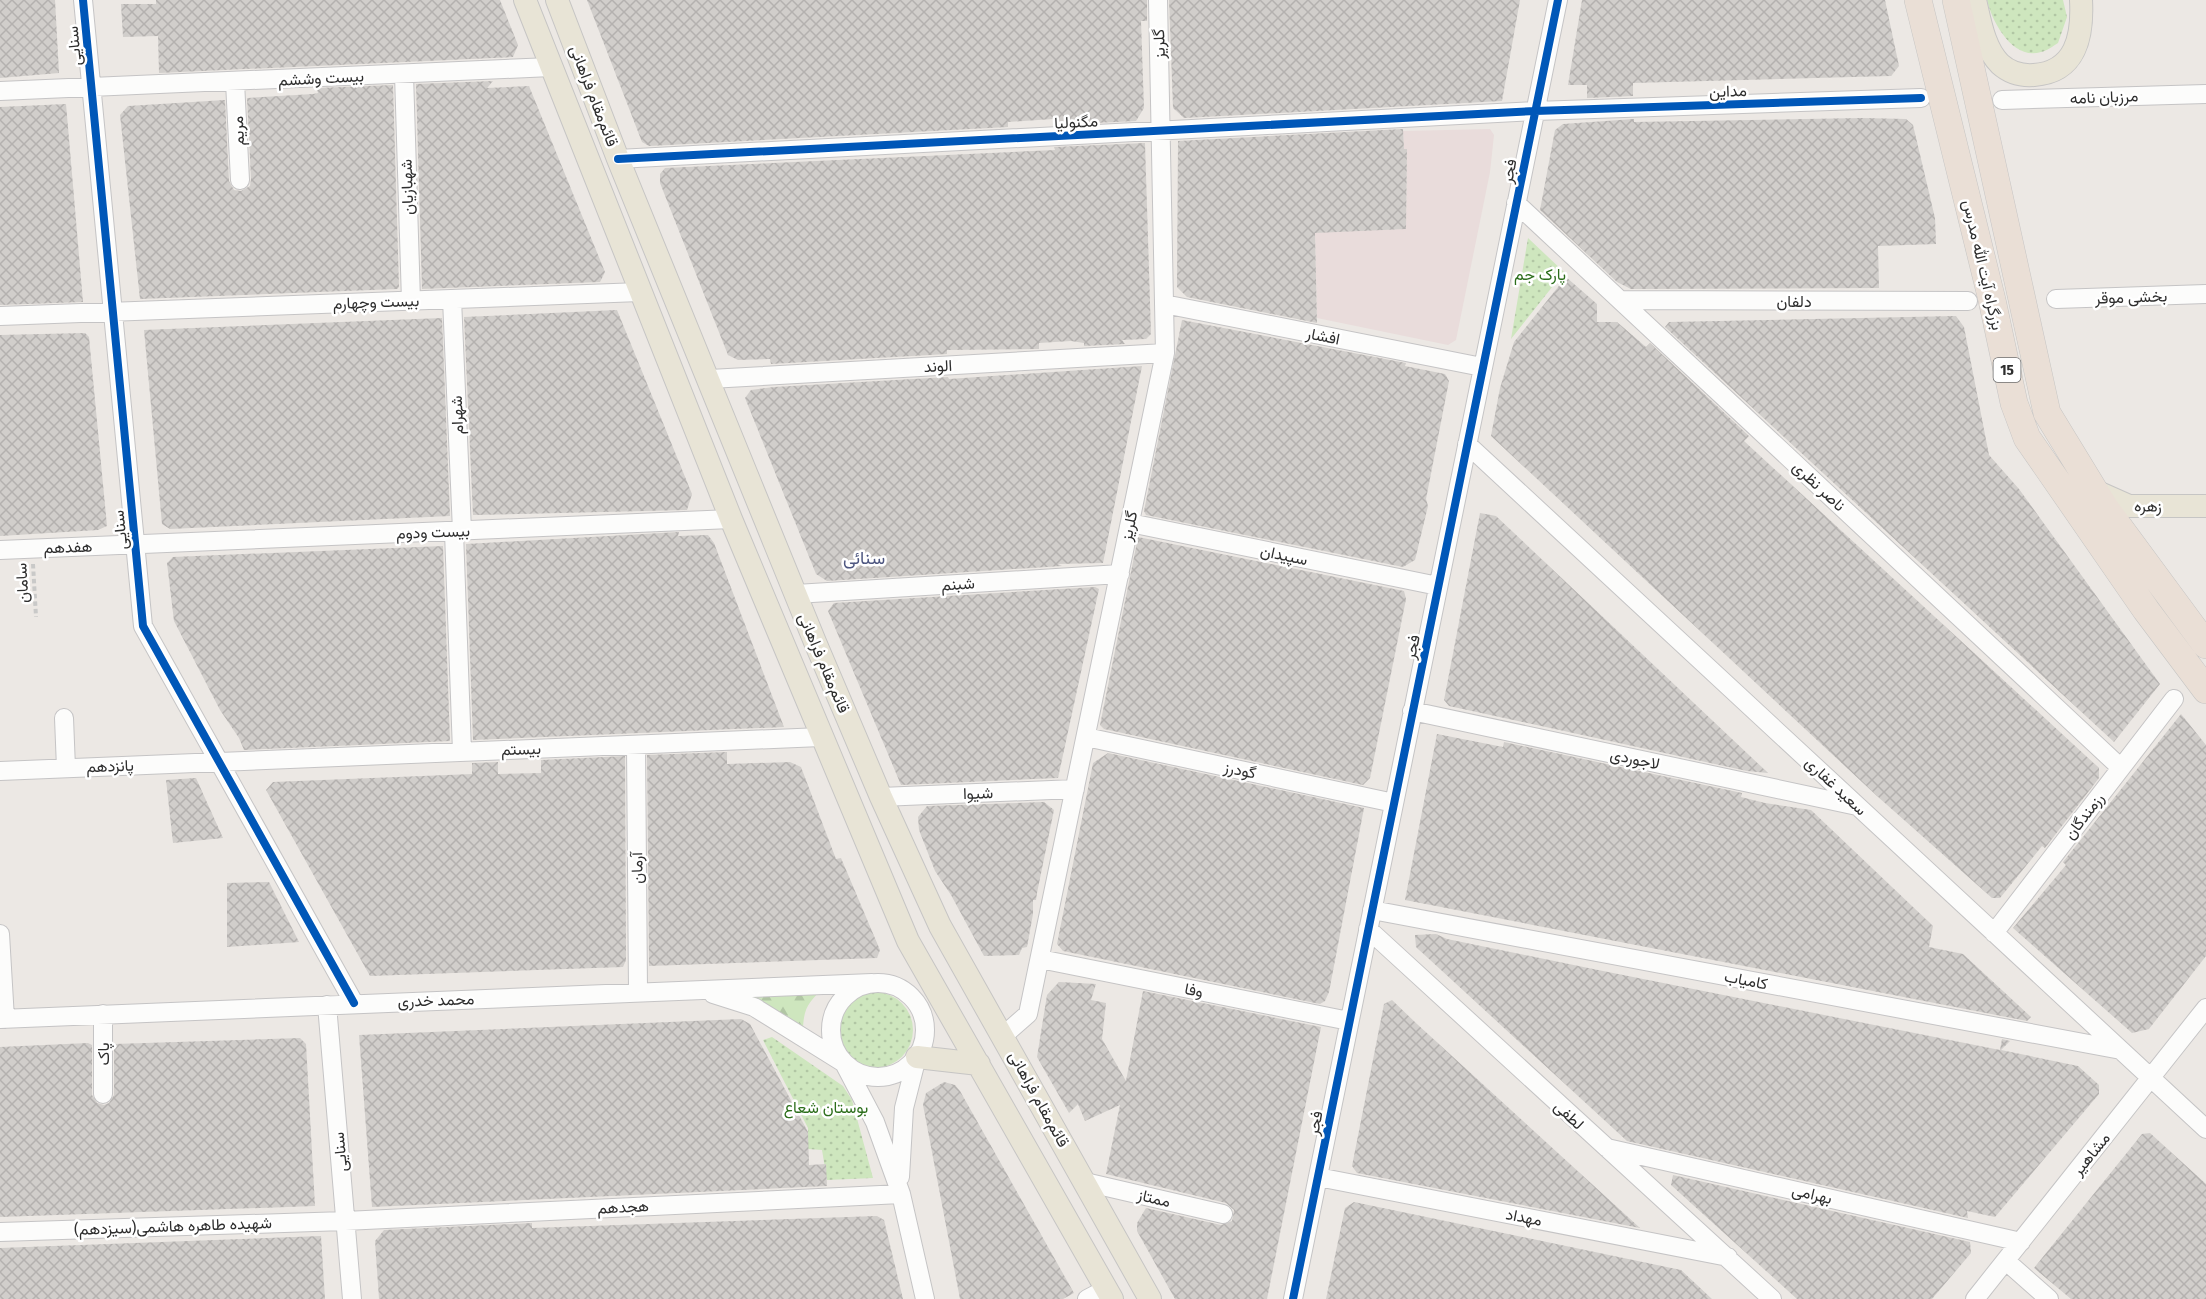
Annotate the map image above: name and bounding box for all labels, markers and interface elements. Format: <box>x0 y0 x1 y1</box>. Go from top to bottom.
street label: سنایی <box>63 25 86 67</box>
street label: گلریز <box>1149 29 1170 60</box>
street label: قائم‌مقام فراهانی <box>565 43 622 150</box>
street label: بیست وششم <box>278 66 365 91</box>
street label: مداین <box>1709 81 1747 102</box>
street label: مرزبان نامه <box>2069 86 2139 109</box>
street label: مگنولیا <box>1054 111 1098 134</box>
street label: مریم <box>228 116 249 146</box>
street label: فجر <box>1497 157 1522 186</box>
street label: شهبازیان <box>397 159 418 215</box>
street label: بزرگراه آیت الله مدرس <box>1958 198 2007 332</box>
park label: پارک جم <box>1514 265 1566 286</box>
street label: بخشی موقر <box>2093 286 2168 309</box>
street label: بیست وچهارم <box>332 291 420 315</box>
street label: دلفان <box>1776 292 1812 311</box>
street label: افشار <box>1303 323 1342 350</box>
street label: الوند <box>923 356 953 377</box>
road number: 15 <box>1994 358 2020 382</box>
street label: شهرام <box>447 395 468 435</box>
street label: ناصر نظری <box>1788 457 1849 516</box>
street label: زهره <box>2134 496 2162 517</box>
street label: سنایی <box>108 509 133 551</box>
street label: گلریز <box>1116 509 1142 544</box>
street label: بیست ودوم <box>396 521 470 544</box>
street label: هفدهم <box>43 537 93 558</box>
street label: سپیدان <box>1258 541 1309 571</box>
district label: سنائی <box>843 547 885 569</box>
street label: سامان <box>11 562 33 604</box>
street label: شبنم <box>941 573 976 596</box>
street label: قائم‌مقام فراهانی <box>793 610 854 716</box>
street label: فجر <box>1400 633 1425 662</box>
street label: بیستم <box>501 739 541 760</box>
street label: لاجوردی <box>1608 744 1661 774</box>
street label: سعید غفاری <box>1801 753 1871 820</box>
street label: پانزدهم <box>86 756 134 778</box>
street label: گودرز <box>1221 757 1258 784</box>
street label: شیوا <box>963 783 993 804</box>
street label: رزمندگان <box>2060 789 2109 844</box>
street label: آرمان <box>627 851 648 884</box>
street label: کامیاب <box>1723 966 1769 994</box>
street label: وفا <box>1183 979 1205 1002</box>
street label: محمد خدری <box>397 989 475 1012</box>
street label: پاک <box>94 1042 115 1066</box>
street label: قائم‌مقام فراهانی <box>1004 1048 1073 1151</box>
street label: لطفی <box>1549 1097 1588 1134</box>
park label: بوستان شعاع <box>784 1098 868 1119</box>
street label: فجر <box>1303 1109 1328 1138</box>
street label: مشاهیر <box>2067 1129 2115 1181</box>
street label: سنایی <box>329 1131 352 1173</box>
street label: بهرامی <box>1790 1180 1834 1209</box>
street label: ممتاز <box>1134 1185 1172 1212</box>
street label: هجدهم <box>597 1196 649 1219</box>
street label: مهداد <box>1504 1204 1544 1231</box>
street label: شهیده طاهره هاشمی(سیزدهم) <box>74 1213 272 1240</box>

